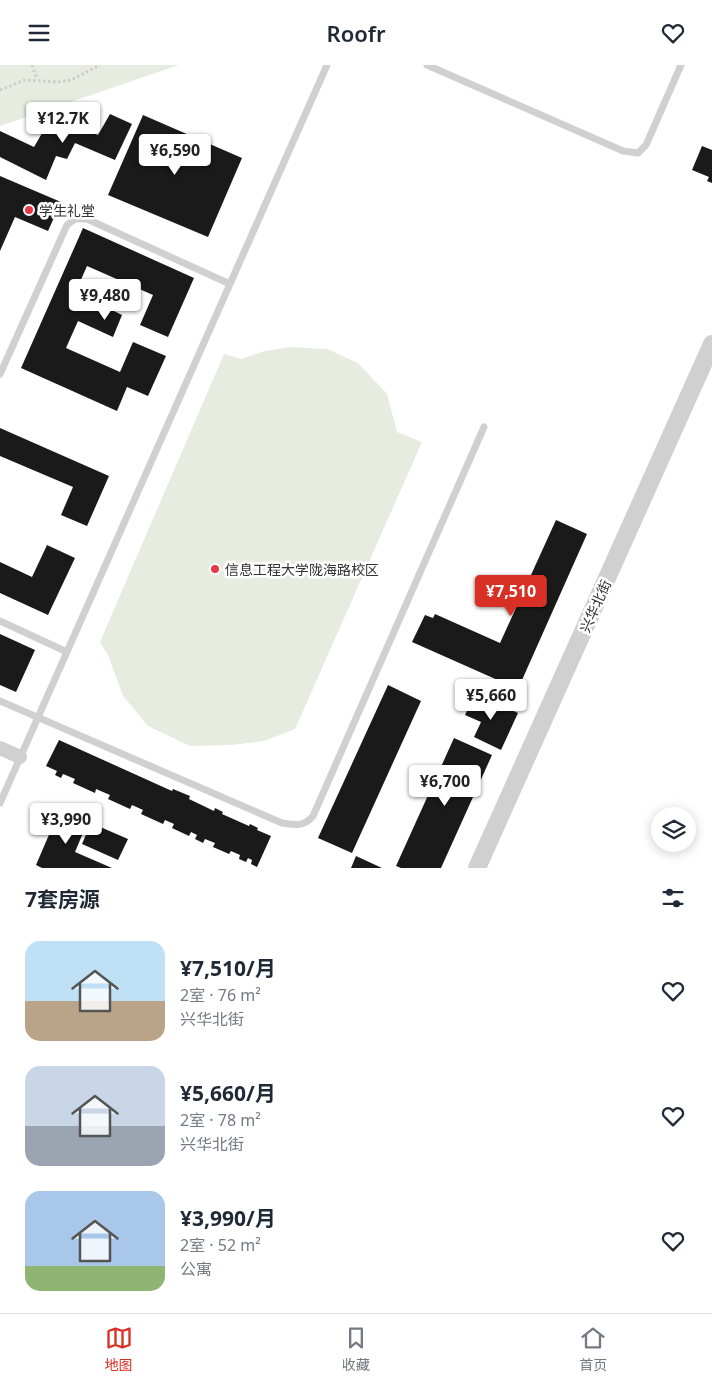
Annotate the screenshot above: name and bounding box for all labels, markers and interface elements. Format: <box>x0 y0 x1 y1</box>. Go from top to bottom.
text: Roofr <box>326 18 386 48</box>
icon: menu <box>25 19 53 47</box>
icon: heart <box>659 19 687 47</box>
pin: ¥12.7K <box>22 101 104 144</box>
text: ¥12.7K <box>37 107 89 129</box>
pin: ¥6,590 <box>134 133 216 176</box>
text: ¥6,590 <box>150 139 200 161</box>
place label: 学生礼堂 <box>39 201 95 220</box>
marker: 学生礼堂 <box>23 204 35 216</box>
pin: ¥9,480 <box>64 279 146 321</box>
text: ¥9,480 <box>80 284 130 306</box>
place label: 信息工程大学陇海路校区 <box>225 560 379 579</box>
marker: 信息工程大学陇海路校区 <box>209 563 221 575</box>
pin: ¥7,510 <box>470 575 552 617</box>
street label: 兴华北街 <box>575 577 615 635</box>
text: ¥7,510 <box>486 580 536 602</box>
pin: ¥5,660 <box>450 679 532 721</box>
text: ¥5,660 <box>466 684 516 706</box>
pin: ¥6,700 <box>404 765 486 807</box>
text: ¥6,700 <box>420 770 470 792</box>
pin: ¥3,990 <box>25 803 107 845</box>
map controls <box>651 807 696 852</box>
button: layers <box>651 807 696 852</box>
text: ¥3,990 <box>41 808 91 830</box>
icon: filters <box>659 884 687 912</box>
text: 7套房源 <box>25 885 100 913</box>
text: ¥7,510/月 <box>180 954 276 982</box>
icon: home <box>65 961 125 1021</box>
icon: heart <box>659 977 687 1005</box>
text: 2室 · 76 m² <box>180 984 261 1006</box>
text: 兴华北街 <box>180 1008 244 1030</box>
text: ¥5,660/月 <box>180 1079 276 1107</box>
icon: home <box>65 1086 125 1146</box>
icon: heart <box>659 1102 687 1130</box>
text: 2室 · 78 m² <box>180 1109 261 1131</box>
text: 兴华北街 <box>180 1133 244 1155</box>
text: ¥3,990/月 <box>180 1204 276 1232</box>
icon: home <box>65 1211 125 1271</box>
icon: heart <box>659 1227 687 1255</box>
text: 2室 · 52 m² <box>180 1234 261 1256</box>
text: 公寓 <box>180 1258 212 1280</box>
tab: 地图 <box>105 1324 133 1374</box>
tab: 收藏 <box>342 1324 370 1374</box>
tab: 首页 <box>579 1324 607 1374</box>

